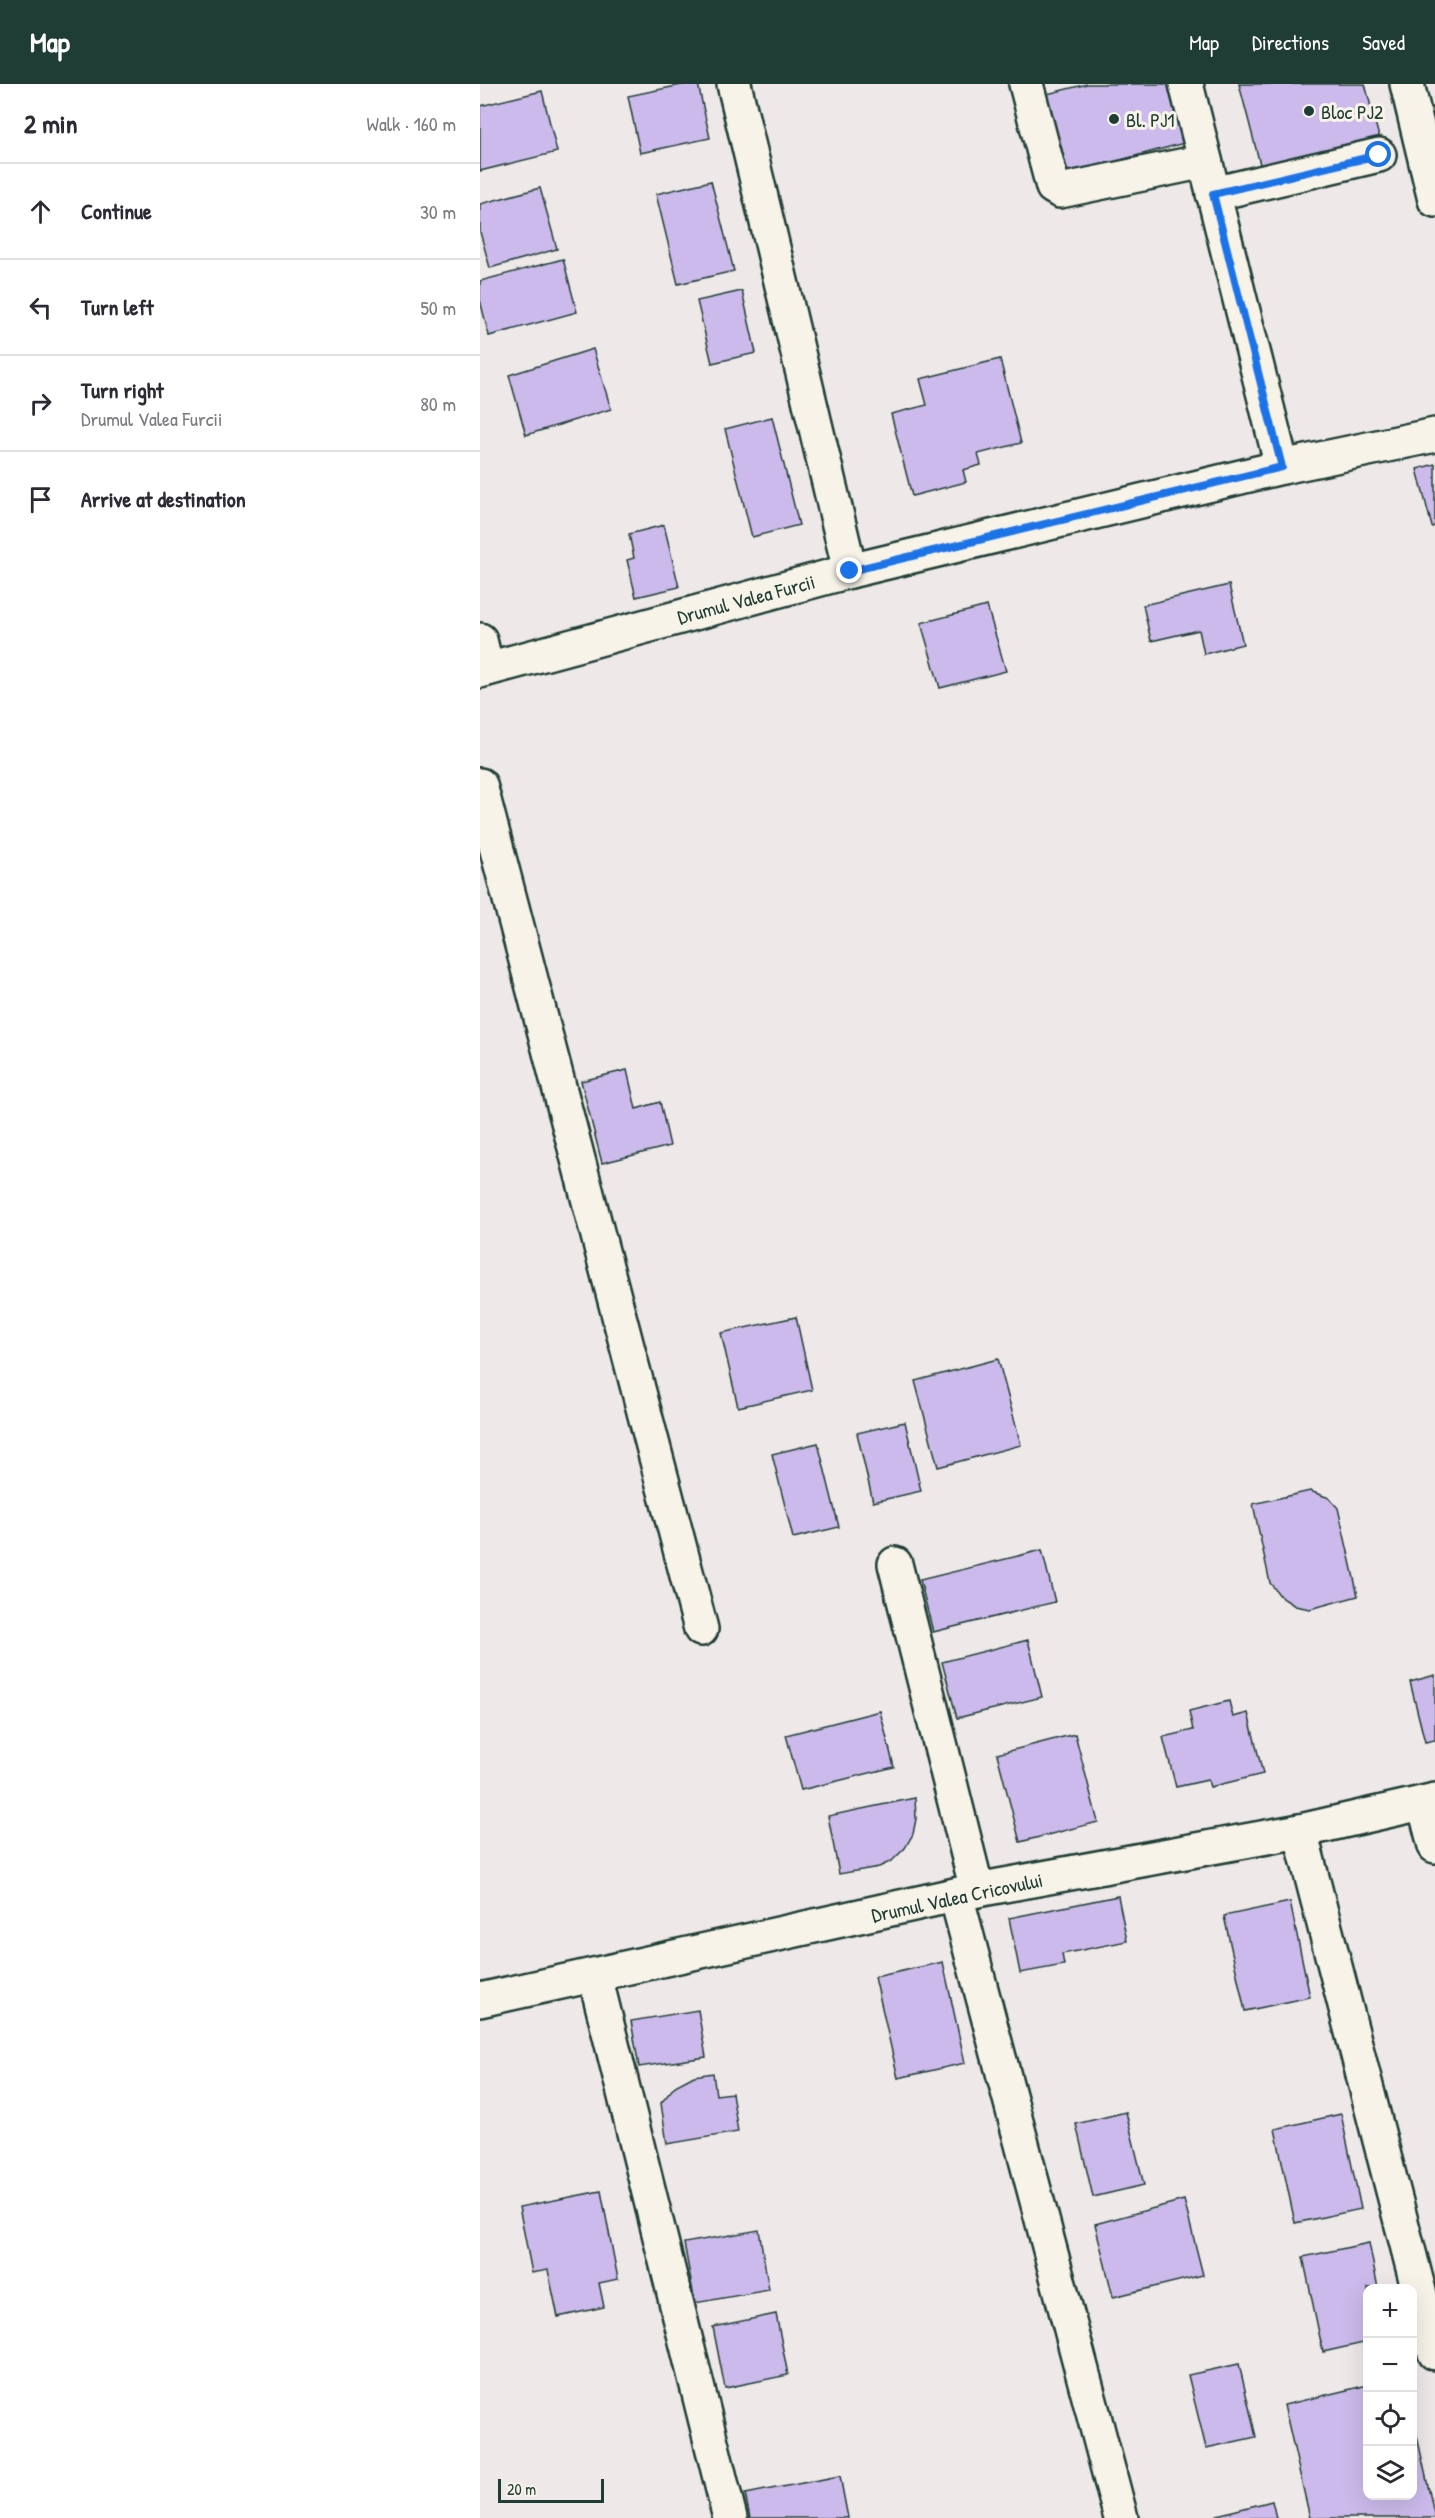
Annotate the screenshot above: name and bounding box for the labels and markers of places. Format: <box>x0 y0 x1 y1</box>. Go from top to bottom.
place label: Bloc PJ2 <box>1321 98 1384 125</box>
marker: Bloc PJ2 <box>1302 104 1316 118</box>
place label: Bl. PJ1 <box>1126 106 1175 133</box>
marker: Bl. PJ1 <box>1107 112 1121 126</box>

